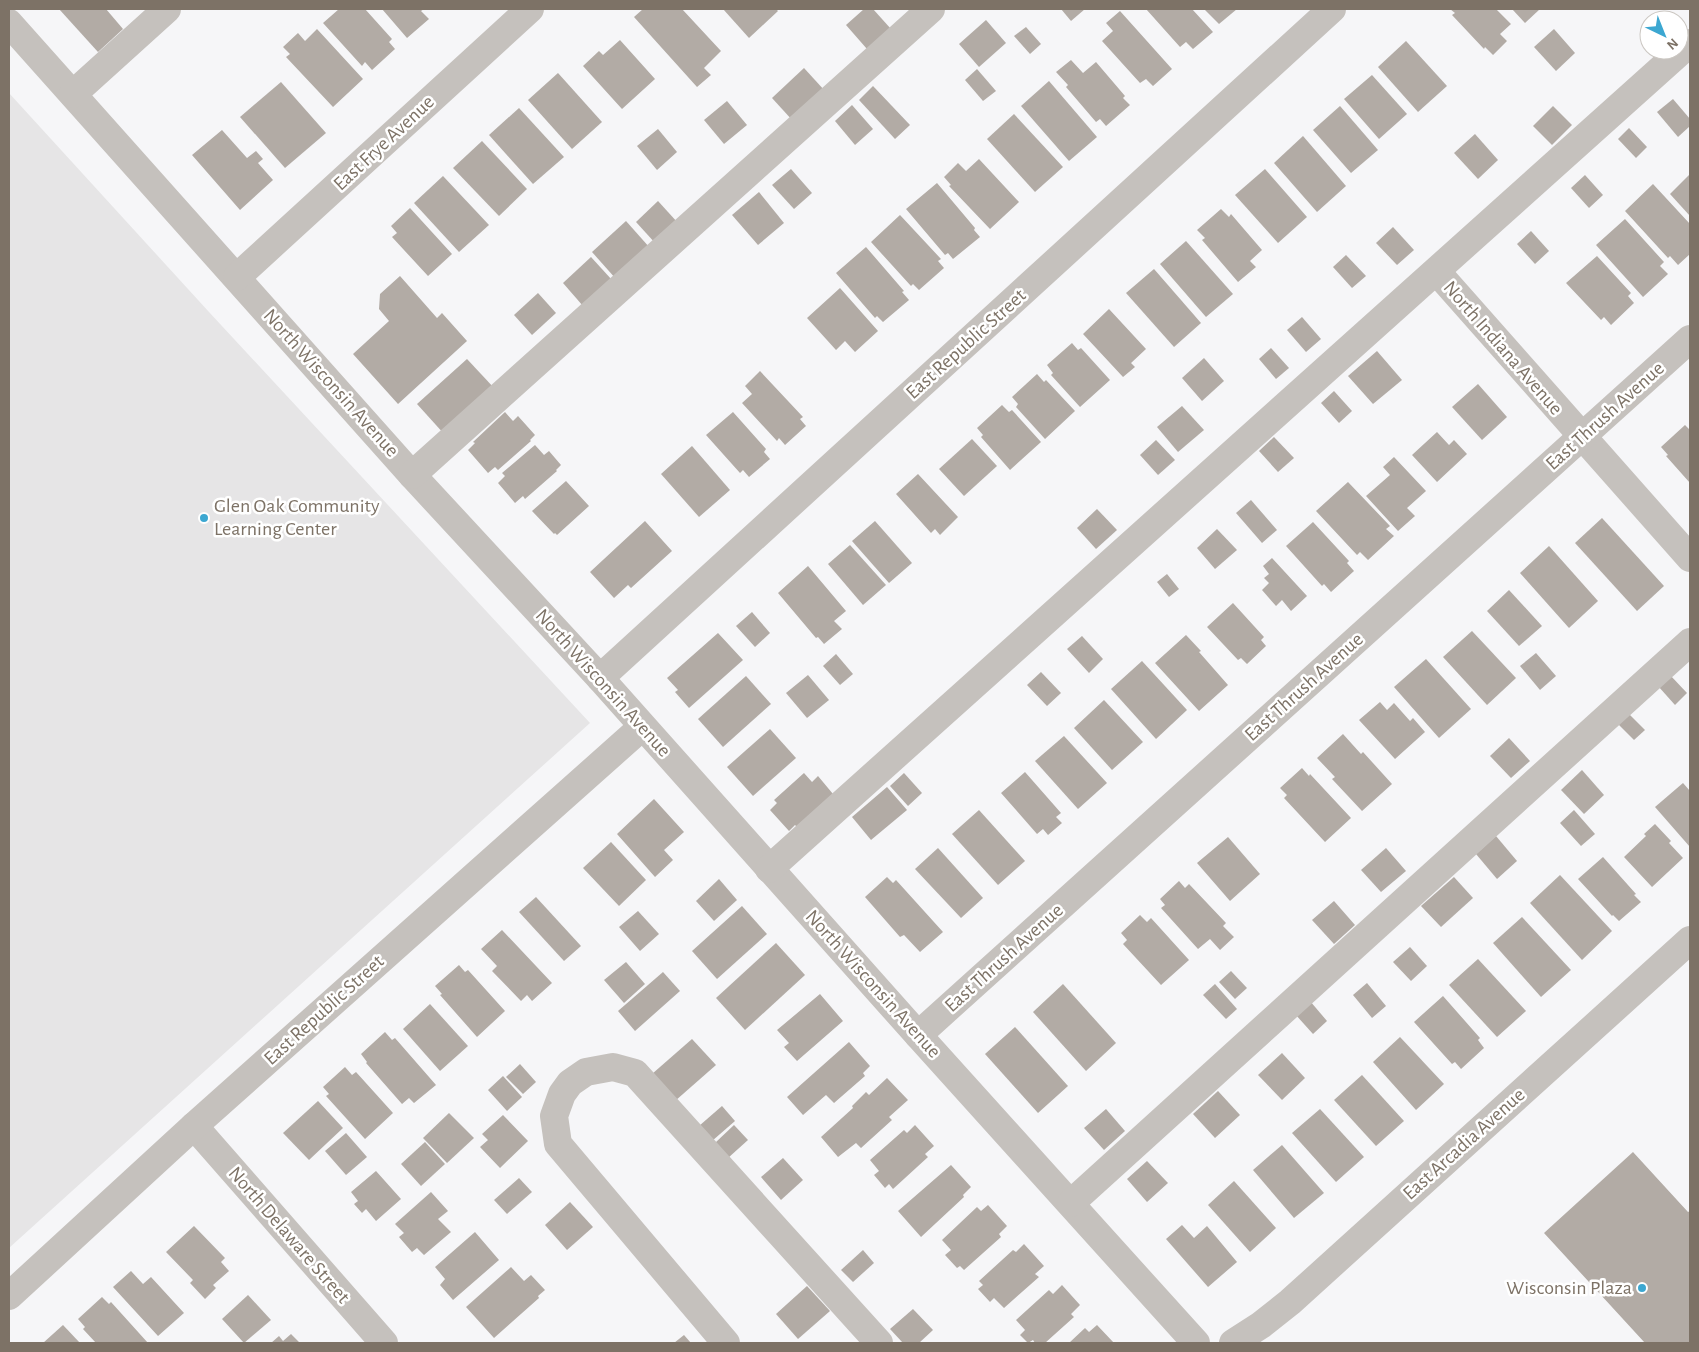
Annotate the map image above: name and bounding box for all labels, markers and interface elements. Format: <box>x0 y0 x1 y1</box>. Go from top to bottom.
north arrow <box>1639 10 1689 60</box>
text: N <box>1664 35 1681 52</box>
street label: East Frye Avenue <box>330 92 438 194</box>
street label: North Indiana Avenue <box>1440 277 1566 419</box>
street label: East Republic Street <box>902 285 1030 403</box>
street label: North Wisconsin Avenue <box>260 305 402 461</box>
street label: East Thrush Avenue <box>1542 358 1668 474</box>
place label: Glen Oak Community Learning Center <box>214 496 380 539</box>
marker: Glen Oak Community Learning Center <box>198 512 210 524</box>
street label: North Wisconsin Avenue <box>532 605 674 761</box>
street label: East Thrush Avenue <box>1241 629 1367 745</box>
street label: East Thrush Avenue <box>941 900 1067 1016</box>
street label: North Wisconsin Avenue <box>802 906 944 1062</box>
street label: East Republic Street <box>260 951 388 1069</box>
street label: East Arcadia Avenue <box>1399 1084 1529 1204</box>
street label: North Delaware Street <box>224 1163 354 1308</box>
place label: Wisconsin Plaza <box>1506 1278 1632 1298</box>
marker: Wisconsin Plaza <box>1636 1282 1648 1294</box>

